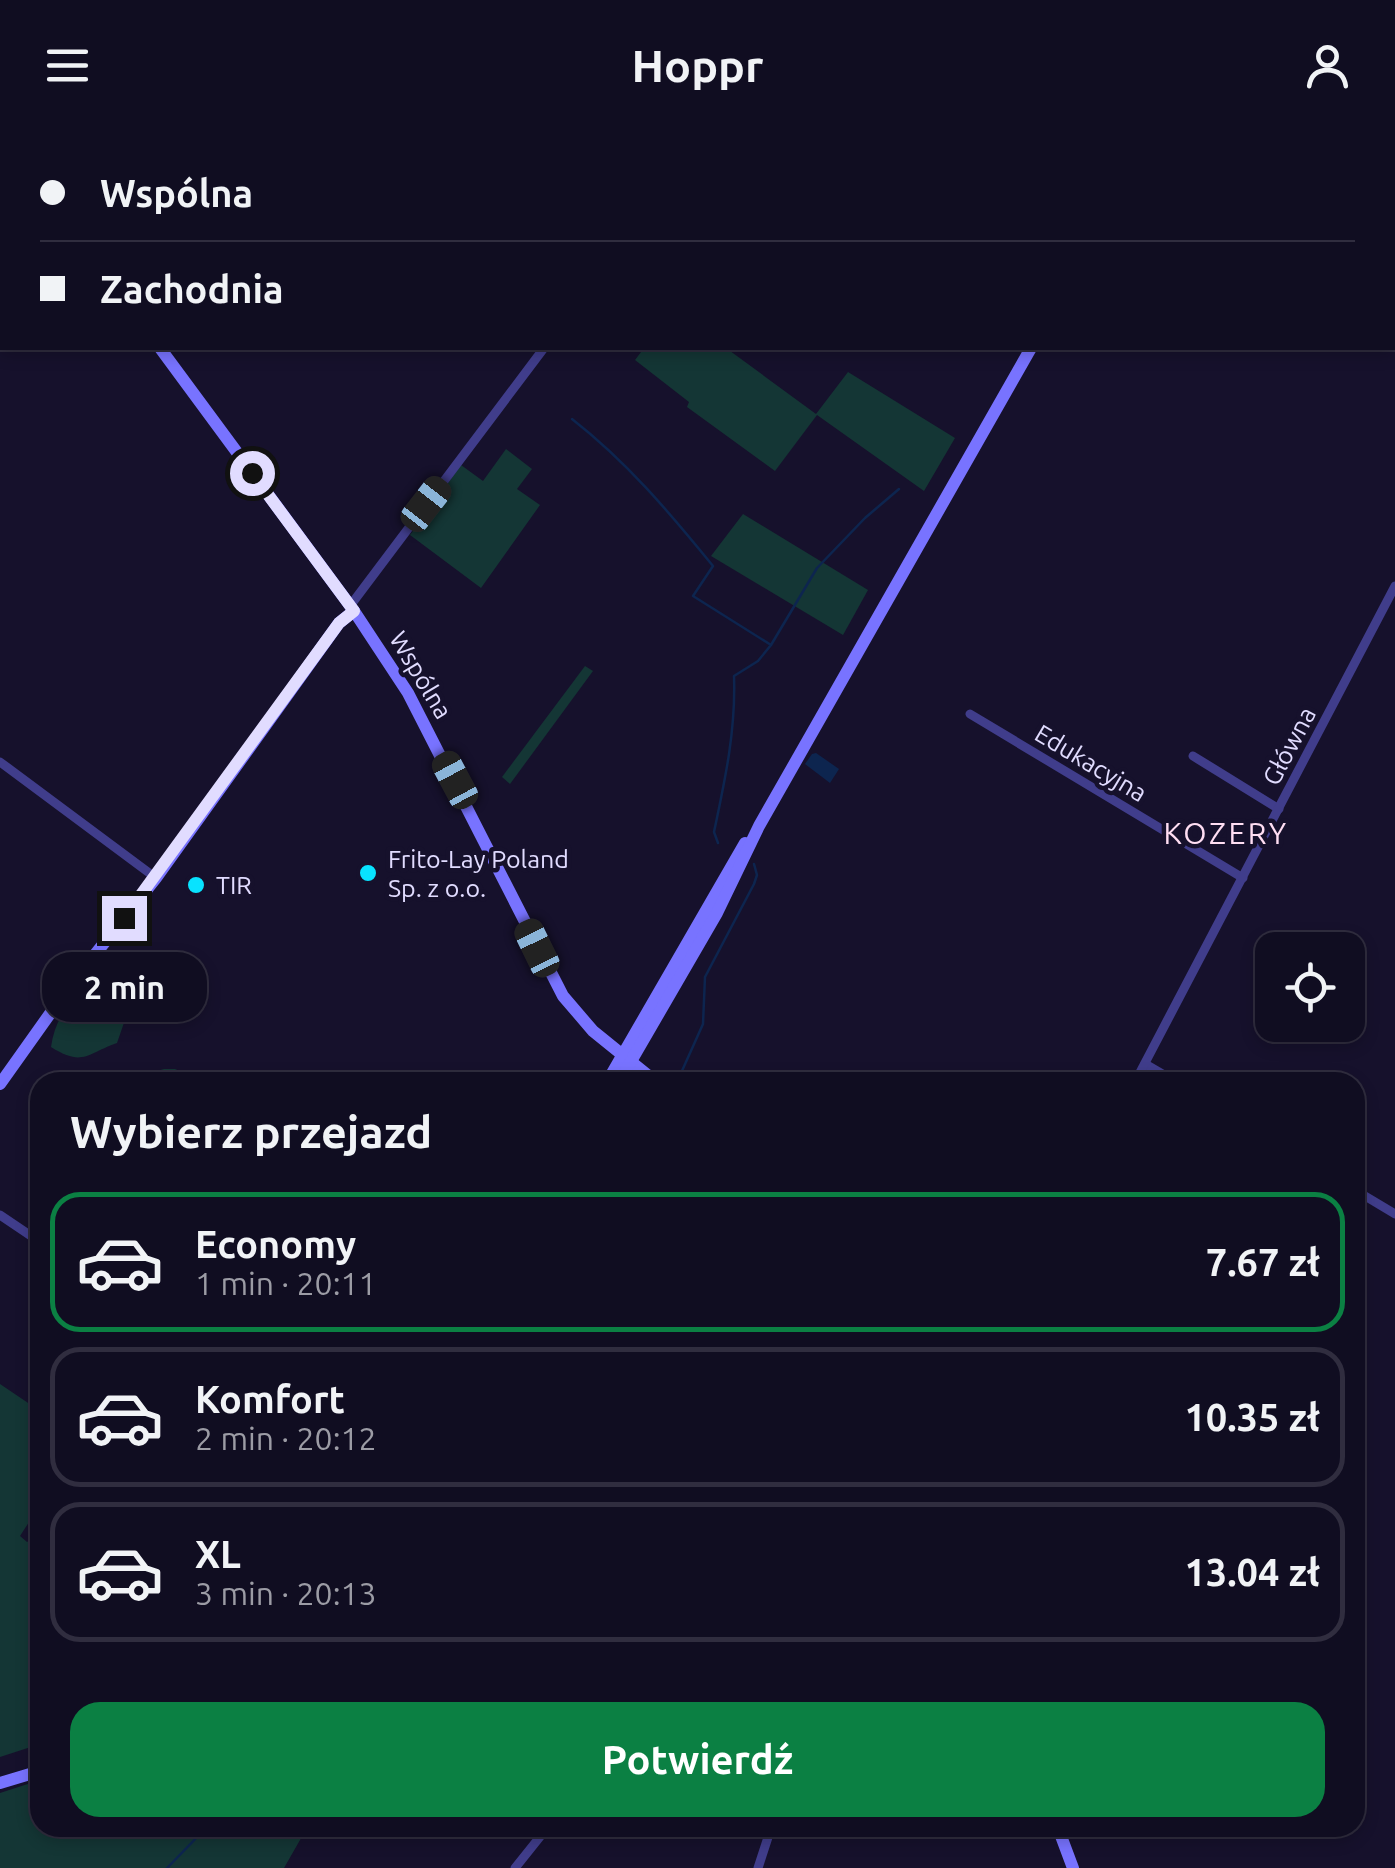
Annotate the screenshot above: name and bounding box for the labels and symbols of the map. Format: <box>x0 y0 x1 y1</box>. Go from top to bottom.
route start <box>230 451 275 496</box>
car <box>396 471 456 537</box>
street label: Wspólna <box>384 626 458 724</box>
street label: Główna <box>1257 702 1321 790</box>
street label: Edukacyjna <box>1030 719 1152 807</box>
car <box>428 746 482 814</box>
district label: KOZERY <box>1163 816 1289 850</box>
place label: Frito-Lay Poland Sp. z o.o. <box>388 845 569 902</box>
marker: Frito-Lay Poland Sp. z o.o. <box>357 862 379 884</box>
place label: TIR <box>216 871 252 899</box>
marker: TIR <box>185 874 207 896</box>
route end <box>102 896 147 941</box>
car <box>510 914 564 982</box>
callout: 2 min <box>42 953 206 1023</box>

